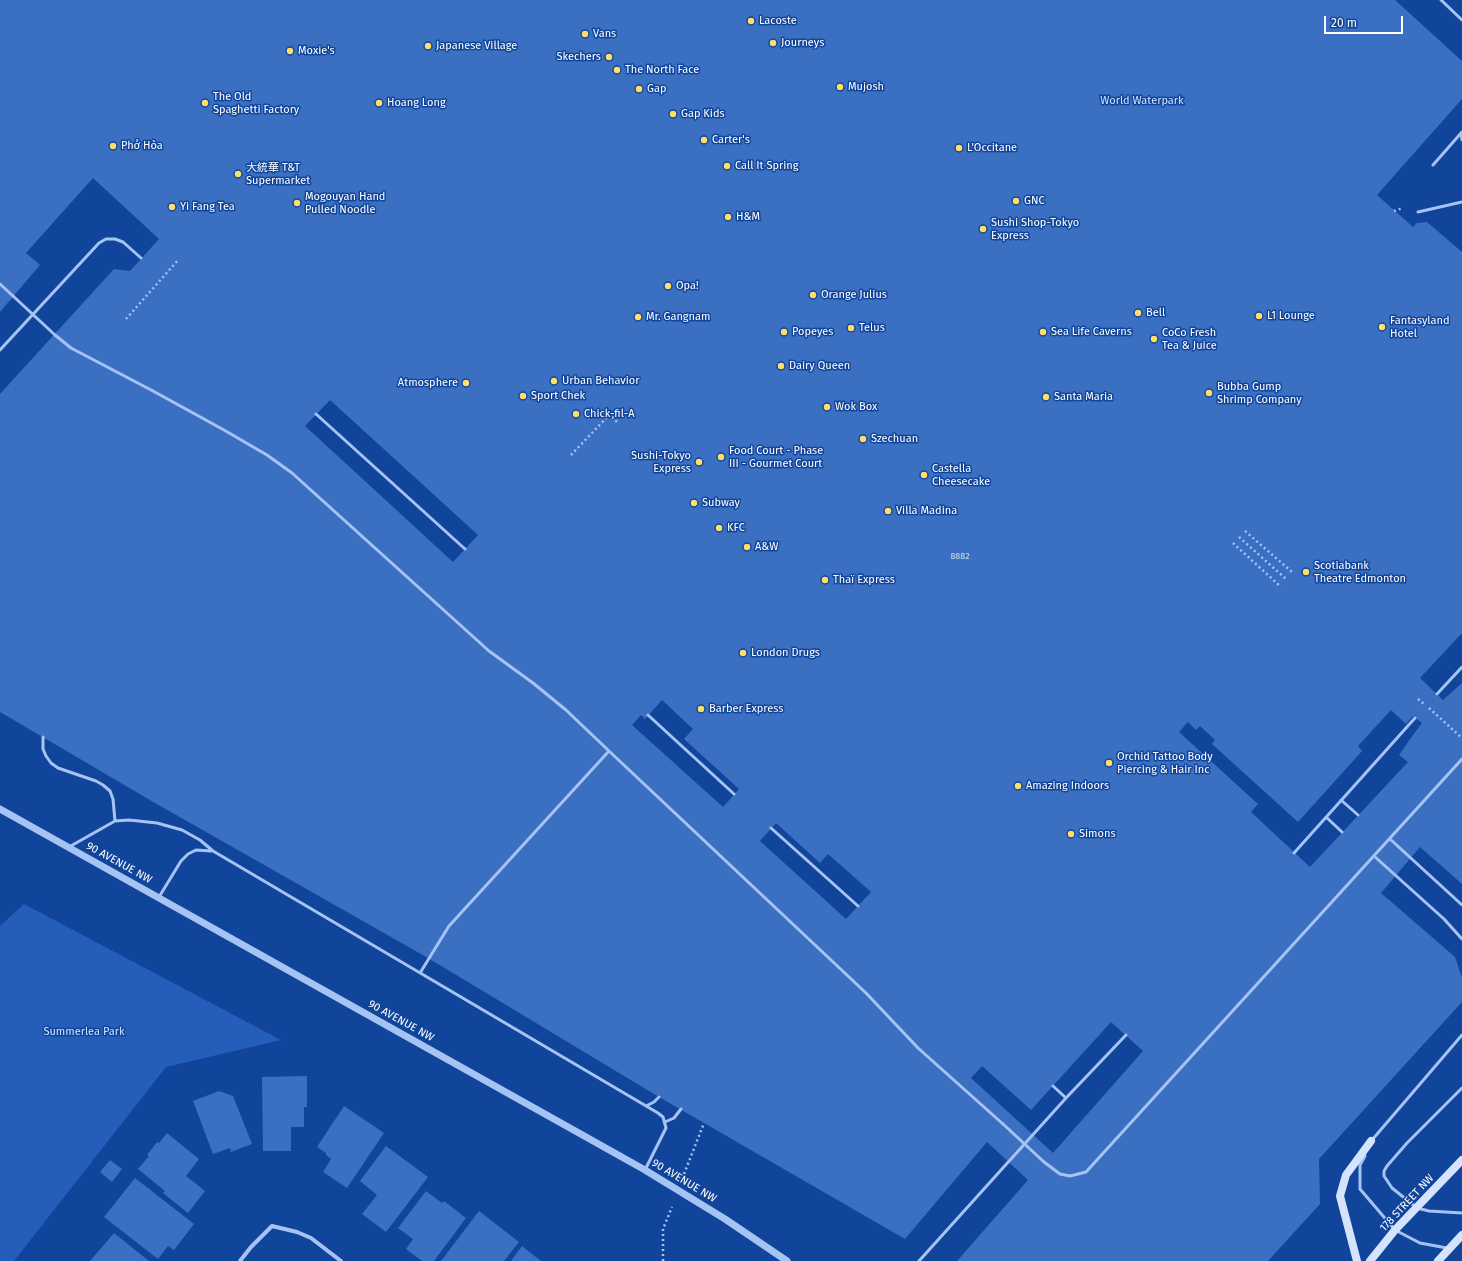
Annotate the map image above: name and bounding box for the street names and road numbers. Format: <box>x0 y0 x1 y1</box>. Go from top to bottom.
street label: 90 AVENUE NW <box>84 839 154 887</box>
street label: 90 AVENUE NW <box>366 997 436 1045</box>
street label: 90 AVENUE NW <box>649 1156 719 1206</box>
street label: 178 STREET NW <box>1377 1172 1437 1234</box>

